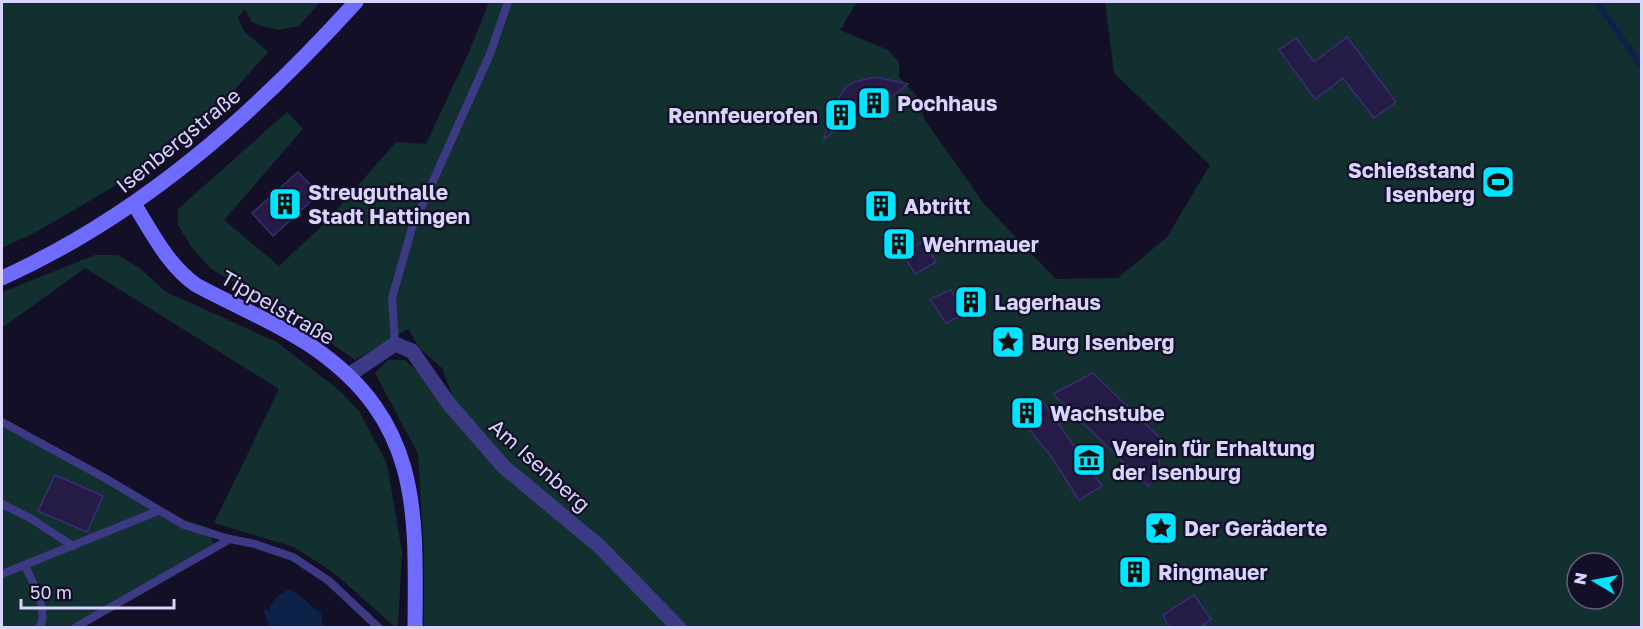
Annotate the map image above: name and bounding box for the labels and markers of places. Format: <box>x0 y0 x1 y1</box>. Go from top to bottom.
building icon: Pochhaus <box>856 85 892 121</box>
place label: Pochhaus <box>897 90 998 116</box>
building icon: Rennfeuerofen <box>823 97 859 133</box>
place label: Rennfeuerofen <box>668 102 818 128</box>
place label: Schießstand Isenberg <box>1348 157 1475 207</box>
sports icon: Schießstand Isenberg <box>1480 164 1516 200</box>
place label: Streuguthalle Stadt Hattingen <box>308 179 470 229</box>
building icon: Streuguthalle Stadt Hattingen <box>267 186 303 222</box>
building icon: Abtritt <box>863 188 899 224</box>
place label: Abtritt <box>904 193 971 219</box>
building icon: Wehrmauer <box>881 226 917 262</box>
place label: Wehrmauer <box>922 231 1039 257</box>
building icon: Lagerhaus <box>953 284 989 320</box>
place label: Lagerhaus <box>994 289 1101 315</box>
place icon: Burg Isenberg <box>990 324 1026 360</box>
place label: Burg Isenberg <box>1031 329 1174 355</box>
building icon: Wachstube <box>1009 395 1045 431</box>
place label: Wachstube <box>1050 400 1165 426</box>
place label: Verein für Erhaltung der Isenburg <box>1112 435 1315 485</box>
museum icon: Verein für Erhaltung der Isenburg <box>1071 442 1107 478</box>
place icon: Der Geräderte <box>1143 510 1179 546</box>
place label: Der Geräderte <box>1184 515 1327 541</box>
building icon: Ringmauer <box>1117 554 1153 590</box>
place label: Ringmauer <box>1158 559 1268 585</box>

